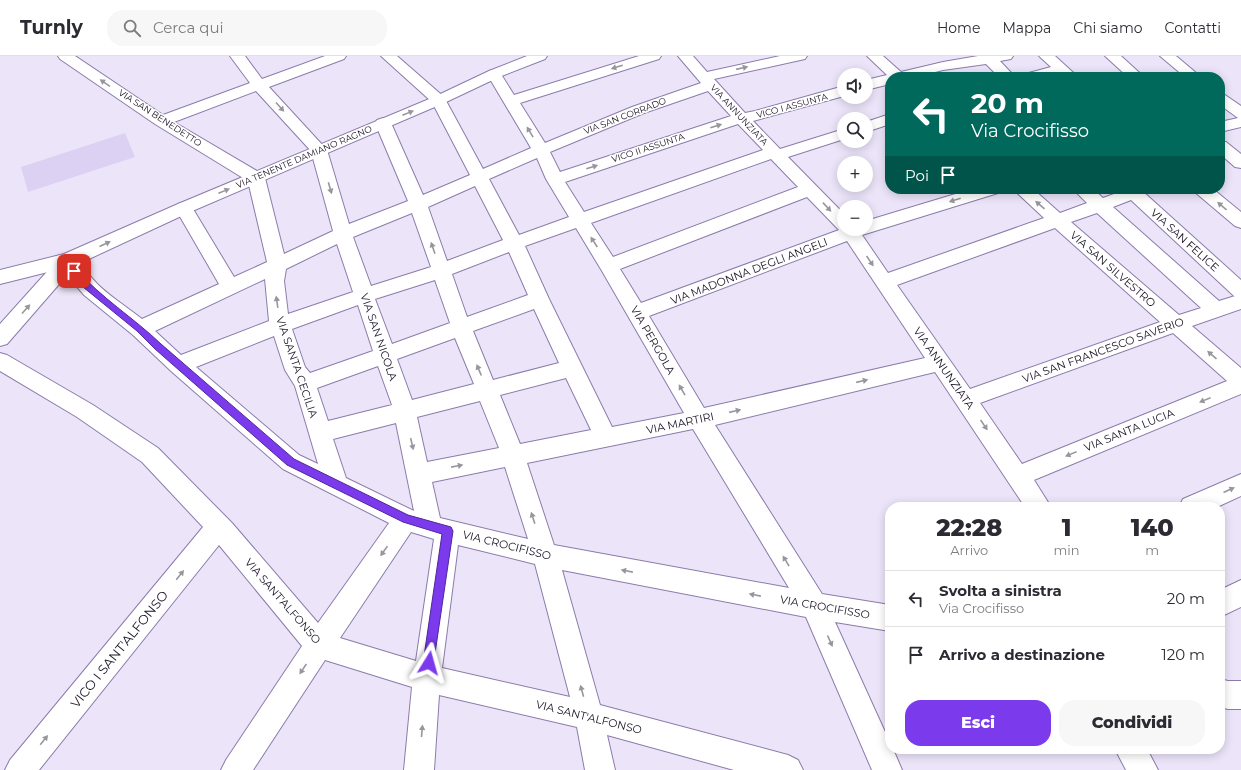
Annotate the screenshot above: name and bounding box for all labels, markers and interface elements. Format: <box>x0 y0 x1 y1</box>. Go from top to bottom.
search box <box>107 10 387 46</box>
text: Turnly <box>20 16 83 39</box>
icon: search <box>121 17 143 39</box>
text: Cerca qui <box>153 18 224 37</box>
text: Home <box>937 19 980 37</box>
text: Mappa <box>1002 19 1051 37</box>
text: Chi siamo <box>1073 19 1143 37</box>
text: Contatti <box>1165 19 1221 37</box>
one-way arrow <box>610 64 622 70</box>
one-way arrow <box>736 65 749 71</box>
map controls <box>837 68 873 236</box>
button: sound <box>837 68 873 104</box>
one-way arrow <box>100 79 110 87</box>
street label: VIA ANNUNZIATA <box>708 82 771 148</box>
text: 20 m <box>971 86 1044 120</box>
street label: VIA SAN BENEDETTO <box>117 87 204 149</box>
icon: left <box>905 88 957 140</box>
street label: VICO I ASSUNTA <box>755 91 829 120</box>
street label: VIA SAN CORRADO <box>582 95 668 136</box>
one-way arrow <box>275 102 285 112</box>
one-way arrow <box>402 109 414 115</box>
button: search <box>837 112 873 148</box>
text: Via Crocifisso <box>971 120 1089 142</box>
street label: VIA TENENTE DAMIANO RAGNO <box>234 123 374 190</box>
one-way arrow <box>710 123 722 129</box>
one-way arrow <box>526 126 533 138</box>
street label: VICO II ASSUNTA <box>610 130 686 164</box>
button: + <box>837 156 873 192</box>
one-way arrow <box>586 163 598 169</box>
icon: arrive <box>937 164 959 186</box>
text: Poi <box>905 166 929 185</box>
one-way arrow <box>327 182 333 194</box>
one-way arrow <box>218 188 230 194</box>
one-way arrow <box>949 197 961 203</box>
button: − <box>837 200 873 236</box>
one-way arrow <box>1036 201 1045 210</box>
one-way arrow <box>1216 201 1227 210</box>
one-way arrow <box>822 202 831 212</box>
street label: VIA SAN FELICE <box>1148 206 1222 274</box>
street label: VIA SAN SILVESTRO <box>1067 228 1159 310</box>
street label: VIA MADONNA DEGLI ANGELI <box>669 235 829 307</box>
one-way arrow <box>590 237 598 247</box>
one-way arrow <box>99 241 111 247</box>
one-way arrow <box>430 242 436 254</box>
pin <box>57 254 91 288</box>
one-way arrow <box>866 256 874 266</box>
icon: arrive <box>63 260 85 282</box>
street label: VIA SAN NICOLA <box>358 292 401 383</box>
one-way arrow <box>274 296 280 308</box>
street label: VIA PERGOLA <box>628 303 678 377</box>
one-way arrow <box>21 304 30 314</box>
street label: VIA SAN FRANCESCO SAVERIO <box>1020 314 1186 386</box>
street label: VIA SANTA CECILIA <box>273 315 321 419</box>
street label: VIA ANNUNZIATA <box>910 324 978 412</box>
one-way arrow <box>1206 351 1217 360</box>
one-way arrow <box>475 363 481 375</box>
one-way arrow <box>856 377 868 383</box>
one-way arrow <box>679 384 686 396</box>
one-way arrow <box>1198 397 1210 403</box>
street label: VIA SANTA LUCIA <box>1082 405 1176 454</box>
one-way arrow <box>729 407 741 413</box>
street label: VIA MARTIRI <box>645 409 715 437</box>
one-way arrow <box>980 420 988 430</box>
one-way arrow <box>409 438 415 451</box>
one-way arrow <box>1066 451 1077 457</box>
one-way arrow <box>451 463 463 469</box>
one-way arrow <box>1223 487 1234 493</box>
one-way arrow <box>530 512 536 524</box>
text: 22:28 <box>936 513 1002 542</box>
text: 1 <box>1062 513 1071 542</box>
text: 140 <box>1131 513 1174 542</box>
street label: VIA CROCIFISSO <box>461 527 553 563</box>
text: Arrivo <box>950 542 988 558</box>
text: min <box>1053 542 1080 558</box>
text: m <box>1145 542 1159 558</box>
one-way arrow <box>380 545 388 556</box>
street label: VIA SANT'ALFONSO <box>242 555 324 647</box>
one-way arrow <box>782 556 790 566</box>
one-way arrow <box>621 567 633 573</box>
one-way arrow <box>176 569 185 580</box>
text: Svolta a sinistra <box>939 581 1062 600</box>
street label: VICO I SANT'ALFONSO <box>67 587 171 711</box>
icon: left <box>905 588 927 610</box>
text: 20 m <box>1167 589 1205 608</box>
one-way arrow <box>749 591 761 597</box>
street label: VIA CROCIFISSO <box>779 592 871 622</box>
text: Via Crocifisso <box>939 600 1024 616</box>
one-way arrow <box>827 636 833 648</box>
position arrow <box>408 642 450 684</box>
icon: arrive <box>905 644 927 666</box>
text: Arrivo a destinazione <box>939 645 1105 664</box>
text: 120 m <box>1161 645 1205 664</box>
one-way arrow <box>299 663 306 675</box>
one-way arrow <box>579 685 585 697</box>
street label: VIA SANT'ALFONSO <box>535 697 643 737</box>
button: Esci <box>905 700 1051 746</box>
button: Condividi <box>1059 700 1205 746</box>
one-way arrow <box>419 725 426 737</box>
one-way arrow <box>40 734 49 745</box>

